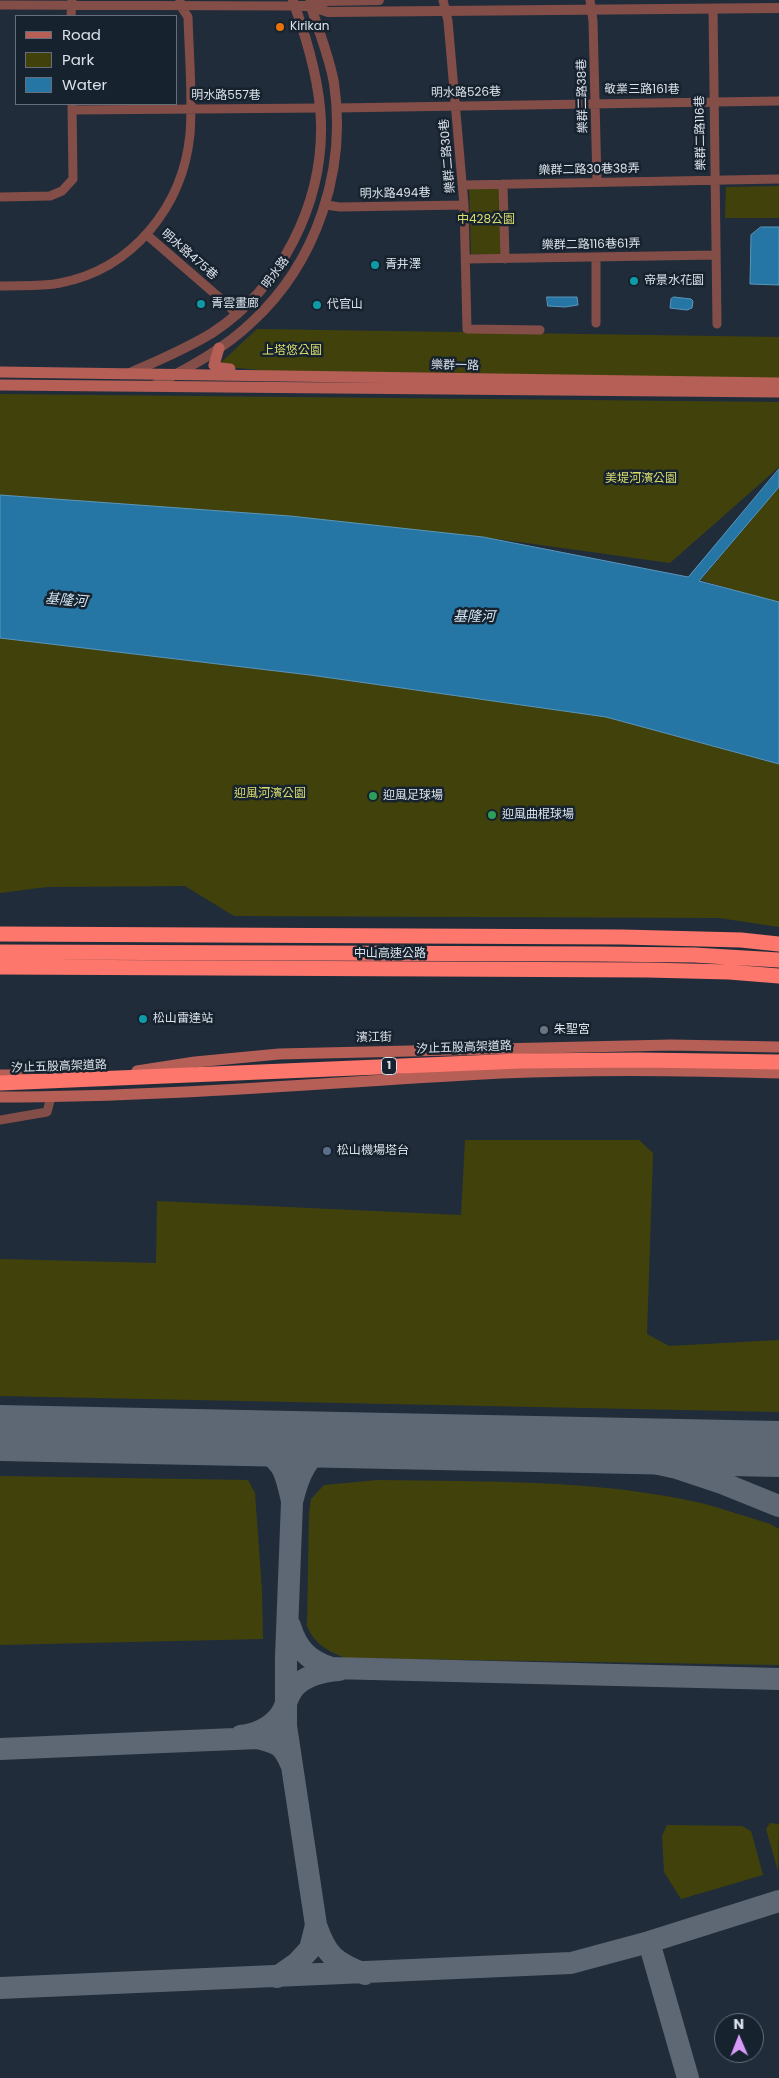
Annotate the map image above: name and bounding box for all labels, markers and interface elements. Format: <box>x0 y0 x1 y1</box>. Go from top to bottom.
legend <box>15 15 178 105</box>
place label: Kirikan <box>290 20 330 34</box>
marker: Kirikan <box>274 21 286 33</box>
text: Road <box>62 24 101 45</box>
text: Park <box>62 49 94 70</box>
street label: 樂群二路38巷 <box>575 59 591 133</box>
text: Water <box>62 74 107 95</box>
street label: 敬業三路161巷 <box>604 83 680 97</box>
street label: 明水路526巷 <box>431 85 501 101</box>
street label: 明水路557巷 <box>191 89 261 103</box>
street label: 樂群二路116巷 <box>693 95 709 171</box>
street label: 樂群二路30巷 <box>438 118 458 194</box>
street label: 樂群二路30巷38弄 <box>538 162 640 178</box>
street label: 明水路494巷 <box>360 186 430 202</box>
park label: 中428公園 <box>457 213 515 227</box>
street label: 明水路475巷 <box>158 227 220 283</box>
street label: 樂群二路116巷61弄 <box>542 237 640 253</box>
street label: 明水路 <box>260 254 292 292</box>
place label: 青井澤 <box>385 258 421 272</box>
marker: 青井澤 <box>369 259 381 271</box>
place label: 帝景水花園 <box>644 274 704 288</box>
marker: 帝景水花園 <box>628 275 640 287</box>
place label: 青雲畫廊 <box>211 297 259 311</box>
marker: 青雲畫廊 <box>195 298 207 310</box>
place label: 代官山 <box>327 298 363 312</box>
marker: 代官山 <box>311 299 323 311</box>
park label: 上塔悠公園 <box>262 344 322 358</box>
street label: 樂群一路 <box>431 358 479 374</box>
park label: 美堤河濱公園 <box>605 472 677 486</box>
water label: 基隆河 <box>44 591 88 611</box>
water label: 基隆河 <box>453 609 495 625</box>
park label: 迎風河濱公園 <box>234 787 306 801</box>
place label: 迎風足球場 <box>383 789 443 803</box>
marker: 迎風足球場 <box>367 790 379 802</box>
place label: 迎風曲棍球場 <box>502 808 574 822</box>
marker: 迎風曲棍球場 <box>486 809 498 821</box>
street label: 中山高速公路 <box>354 947 426 961</box>
place label: 松山雷達站 <box>153 1012 213 1026</box>
marker: 松山雷達站 <box>137 1013 149 1025</box>
place label: 朱聖宮 <box>554 1023 590 1037</box>
marker: 朱聖宮 <box>538 1024 550 1036</box>
street label: 濱江街 <box>356 1030 392 1046</box>
street label: 汐止五股高架道路 <box>416 1039 512 1057</box>
street label: 汐止五股高架道路 <box>11 1058 107 1076</box>
road number: 1 <box>382 1058 396 1074</box>
place label: 松山機場塔台 <box>337 1144 409 1158</box>
marker: 松山機場塔台 <box>321 1145 333 1157</box>
north arrow <box>714 2013 764 2063</box>
text: N <box>733 2014 744 2034</box>

